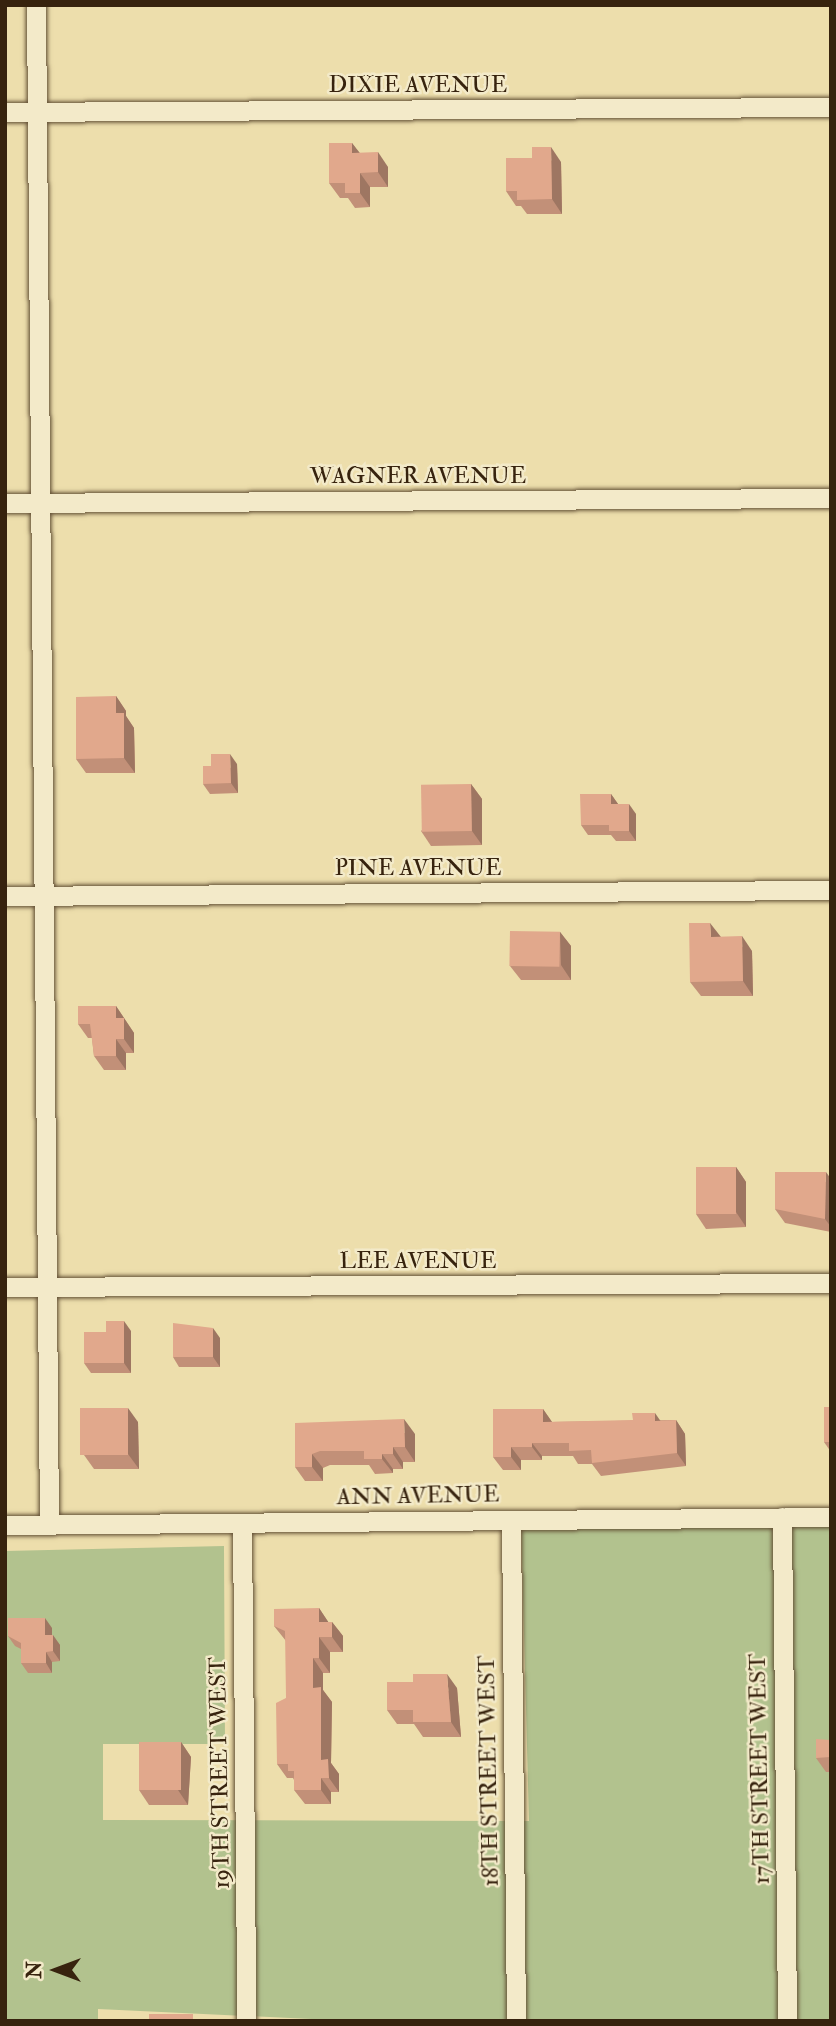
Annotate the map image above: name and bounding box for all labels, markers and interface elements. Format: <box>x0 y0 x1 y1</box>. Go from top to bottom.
street label: DIXIE AVENUE <box>329 71 507 99</box>
street label: WAGNER AVENUE <box>310 462 526 490</box>
street label: PINE AVENUE <box>334 854 502 882</box>
street label: LEE AVENUE <box>339 1247 497 1275</box>
street label: ANN AVENUE <box>336 1481 500 1511</box>
street label: 17TH STREET WEST <box>744 1653 776 1885</box>
street label: 18TH STREET WEST <box>473 1655 505 1887</box>
street label: 19TH STREET WEST <box>204 1657 236 1889</box>
north arrow <box>21 1935 91 2005</box>
text: N <box>23 1962 47 1979</box>

